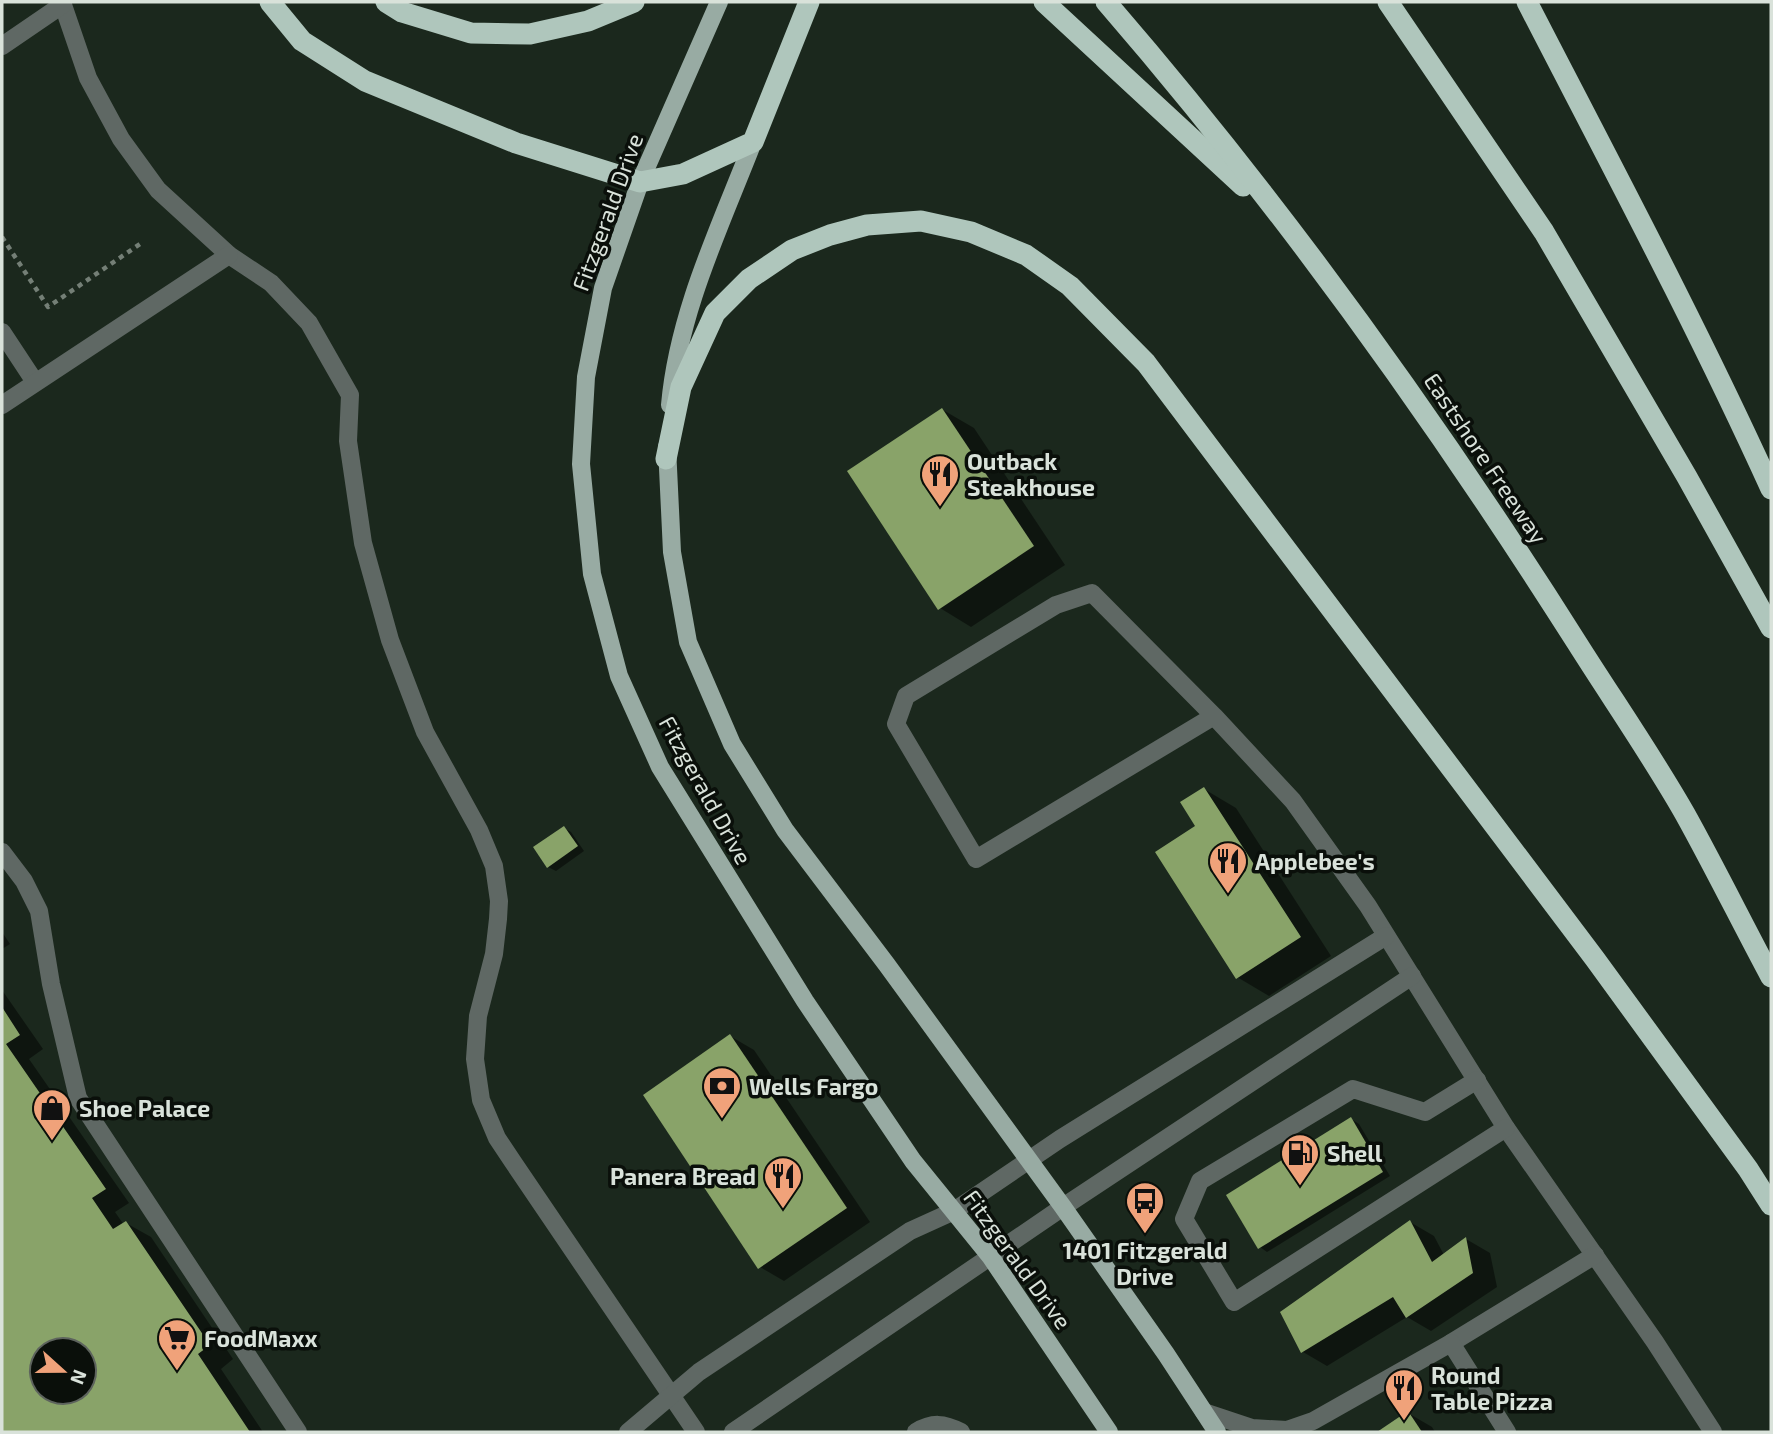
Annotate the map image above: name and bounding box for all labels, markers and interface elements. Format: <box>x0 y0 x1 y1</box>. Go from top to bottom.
street label: Fitzgerald Drive <box>566 130 648 294</box>
street label: Eastshore Freeway <box>1419 367 1553 549</box>
place label: Outback Steakhouse <box>967 447 1095 501</box>
restaurant icon: Outback Steakhouse <box>919 453 961 508</box>
street label: Fitzgerald Drive <box>654 711 758 869</box>
restaurant icon: Applebee's <box>1207 840 1249 895</box>
place label: Applebee's <box>1255 847 1375 875</box>
bank icon: Wells Fargo <box>701 1065 743 1120</box>
place label: Wells Fargo <box>749 1072 878 1100</box>
shop icon: Shoe Palace <box>31 1087 73 1142</box>
place label: Shoe Palace <box>79 1094 210 1122</box>
fuel station icon: Shell <box>1279 1132 1321 1187</box>
place label: Shell <box>1327 1139 1383 1167</box>
restaurant icon: Panera Bread <box>762 1155 804 1210</box>
place label: Panera Bread <box>610 1162 756 1190</box>
bus stop icon: 1401 Fitzgerald Drive <box>1124 1180 1166 1235</box>
street label: Fitzgerald Drive <box>958 1184 1078 1334</box>
place label: 1401 Fitzgerald Drive <box>1062 1236 1228 1290</box>
supermarket icon: FoodMaxx <box>156 1317 198 1372</box>
place label: FoodMaxx <box>204 1324 318 1352</box>
north arrow <box>28 1336 98 1406</box>
place label: Round Table Pizza <box>1431 1361 1553 1415</box>
text: N <box>66 1367 93 1388</box>
restaurant icon: Round Table Pizza <box>1383 1367 1425 1422</box>

